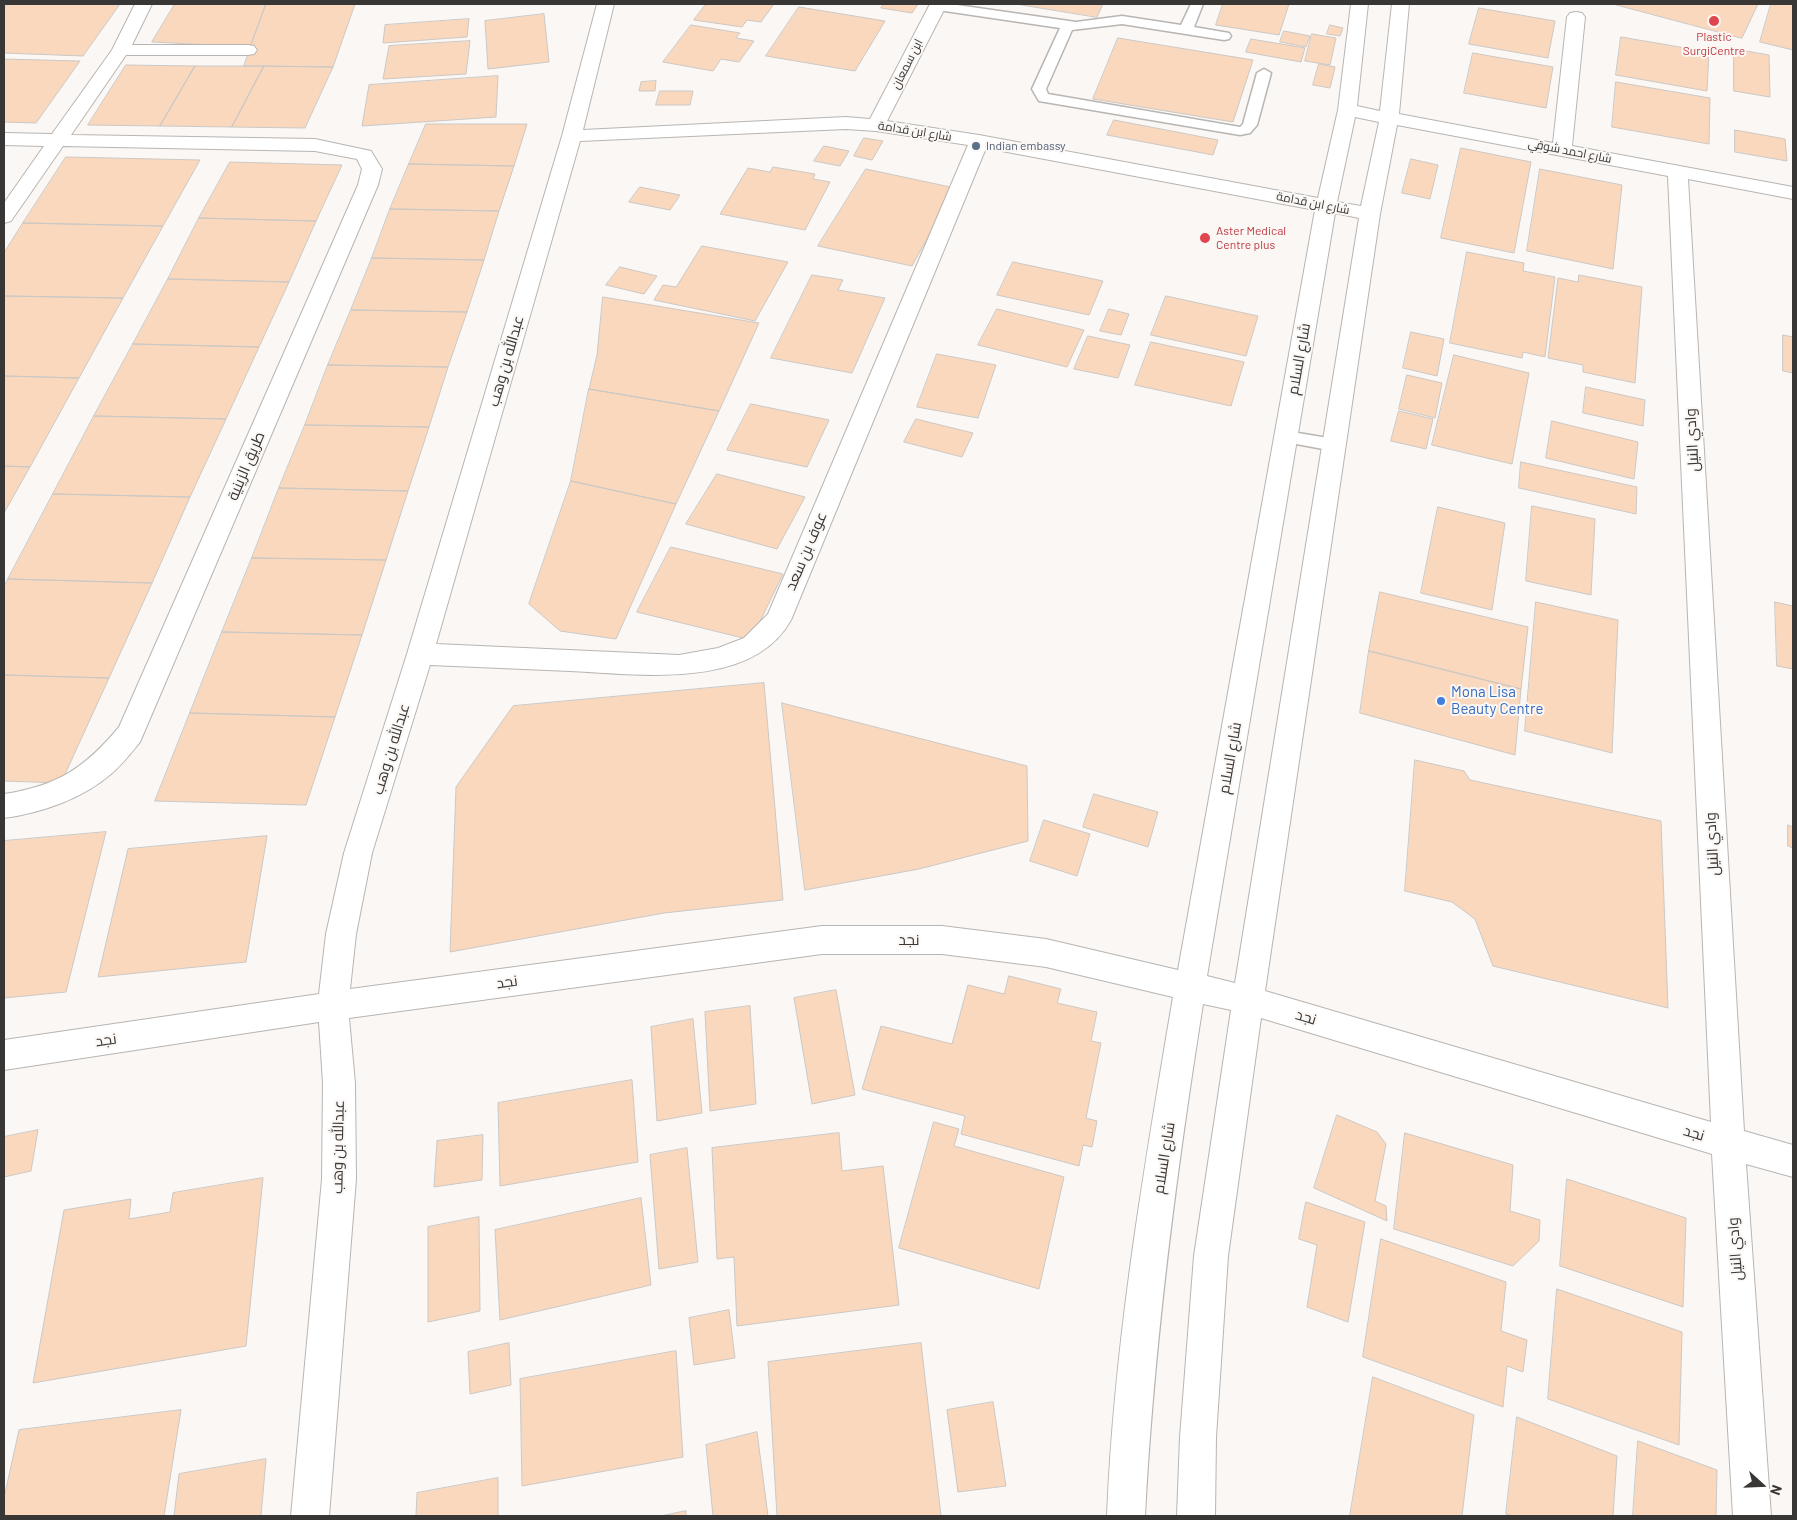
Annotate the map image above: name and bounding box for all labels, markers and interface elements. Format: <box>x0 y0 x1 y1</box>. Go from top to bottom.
marker: Plastic SurgiCentre <box>1707 14 1721 28</box>
place label: Plastic SurgiCentre <box>1683 30 1745 58</box>
street label: ابن سمعان <box>888 36 926 92</box>
street label: شارع ابن قدامة <box>877 118 953 144</box>
street label: شارع احمد شوقي <box>1527 136 1613 166</box>
place label: Indian embassy <box>986 139 1066 153</box>
marker: Indian embassy <box>970 140 982 152</box>
street label: شارع ابن قدامة <box>1275 189 1351 217</box>
place label: Aster Medical Centre plus <box>1216 224 1286 252</box>
marker: Aster Medical Centre plus <box>1198 231 1212 245</box>
street label: عبدالله بن وهب <box>484 313 528 409</box>
street label: شارع السلام <box>1284 322 1314 396</box>
street label: وادي النيل <box>1681 408 1703 472</box>
street label: طريق الزينية <box>224 429 268 503</box>
street label: عوف بن سعد <box>781 509 831 593</box>
place label: Mona Lisa Beauty Centre <box>1451 683 1543 718</box>
marker: Mona Lisa Beauty Centre <box>1435 695 1447 707</box>
street label: عبدالله بن وهب <box>369 701 413 797</box>
street label: شارع السلام <box>1215 721 1245 795</box>
street label: وادي النيل <box>1701 812 1723 876</box>
street label: نجد <box>898 931 920 949</box>
street label: نجد <box>495 972 519 992</box>
street label: نجد <box>1293 1005 1319 1029</box>
street label: نجد <box>94 1030 118 1050</box>
street label: عبدالله بن وهب <box>328 1100 348 1194</box>
street label: شارع السلام <box>1149 1121 1179 1195</box>
street label: نجد <box>1681 1121 1707 1145</box>
street label: وادي النيل <box>1724 1217 1746 1281</box>
north arrow <box>1737 1460 1787 1510</box>
text: N <box>1767 1483 1786 1498</box>

